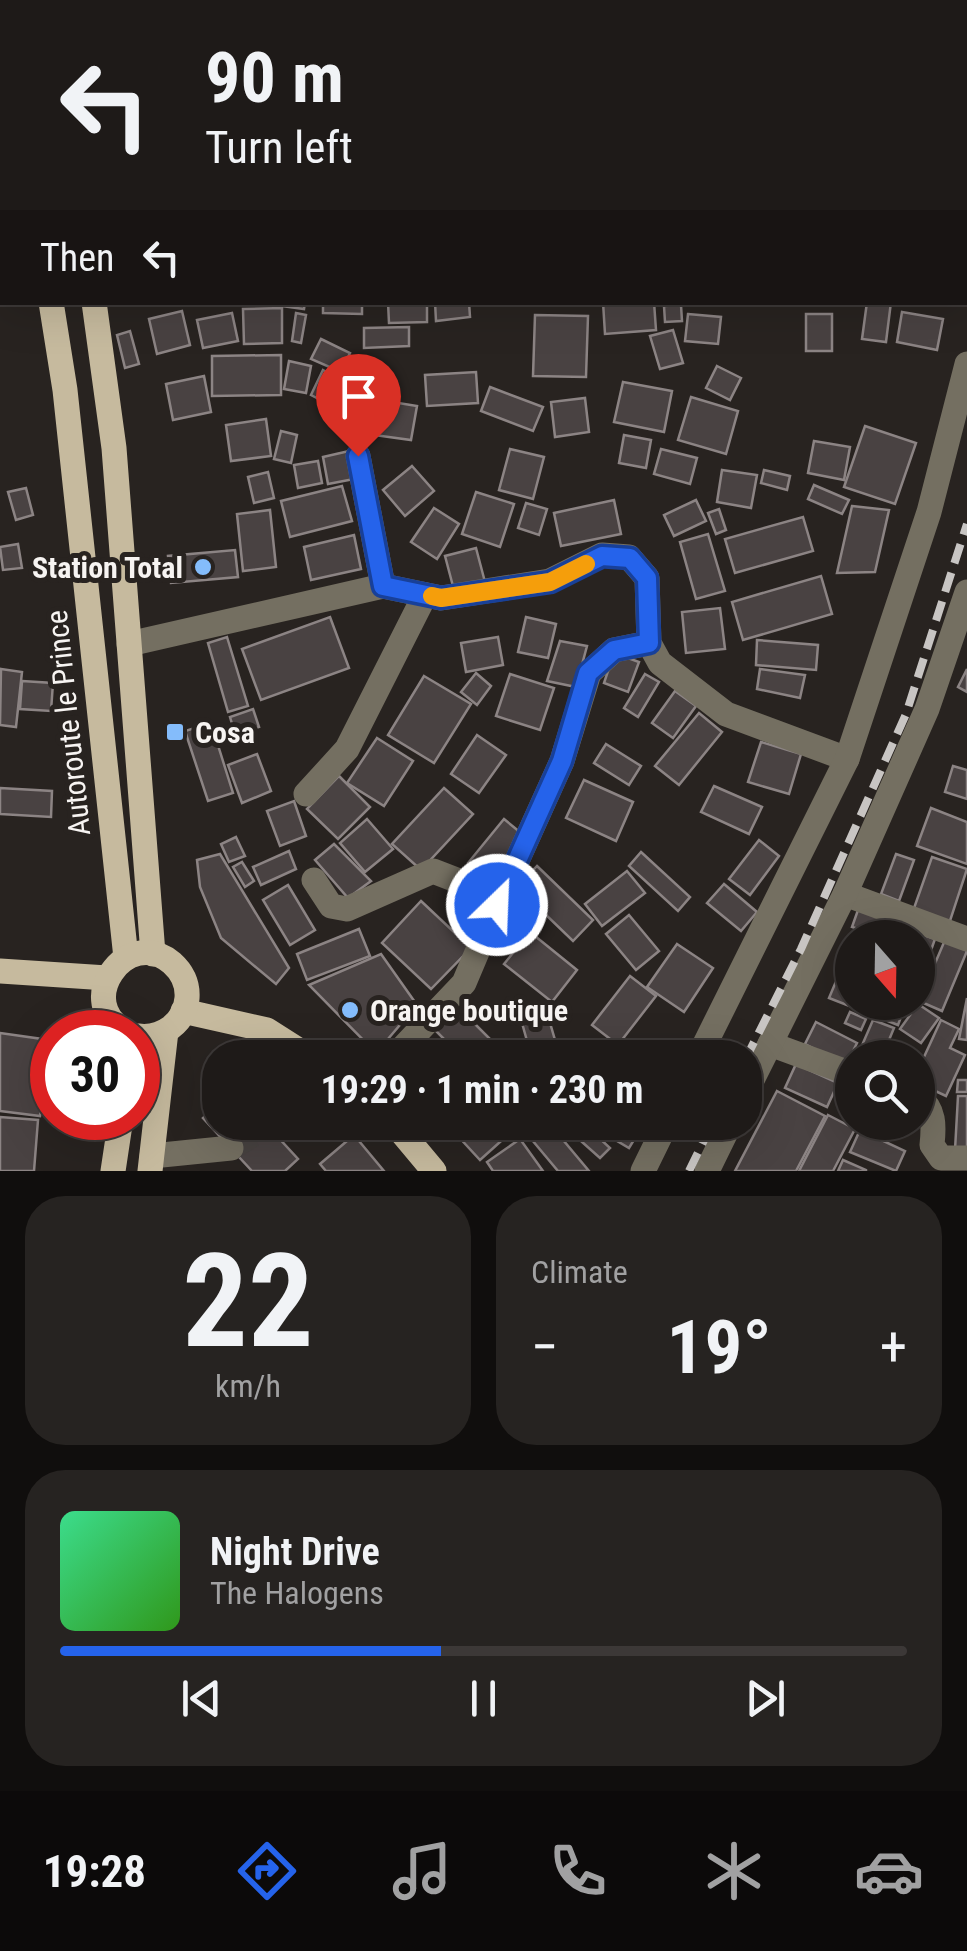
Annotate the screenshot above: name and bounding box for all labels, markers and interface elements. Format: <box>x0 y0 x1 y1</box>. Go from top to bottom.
text: 90 m <box>205 37 344 119</box>
icon: left <box>40 40 170 170</box>
text: Turn left <box>205 121 353 174</box>
icon: left <box>134 230 189 285</box>
text: Then <box>40 236 114 280</box>
pin <box>316 354 401 457</box>
icon: arrive <box>331 369 386 424</box>
place label: Station Total <box>32 550 183 585</box>
marker: Station Total <box>192 556 214 578</box>
street label: Autoroute le Prince <box>39 609 97 837</box>
place label: Cosa <box>195 715 255 750</box>
marker: Cosa <box>164 721 186 743</box>
position arrow <box>445 853 549 957</box>
north arrow <box>835 920 935 1020</box>
map controls <box>835 920 935 1140</box>
place label: Orange boutique <box>370 993 568 1028</box>
marker: Orange boutique <box>339 999 361 1021</box>
speed limit sign: 30 <box>30 1010 160 1140</box>
button: search <box>835 1040 935 1140</box>
text: 19:29 · 1 min · 230 m <box>321 1068 643 1112</box>
text: 22 <box>182 1225 314 1378</box>
text: Climate <box>531 1253 628 1291</box>
text: 19° <box>667 1303 772 1391</box>
text: − <box>531 1315 559 1379</box>
text: + <box>880 1315 907 1379</box>
text: km/h <box>215 1367 281 1405</box>
text: Night Drive <box>210 1530 380 1574</box>
text: The Halogens <box>210 1574 384 1612</box>
icon: previous <box>174 1671 229 1726</box>
icon: pause <box>456 1671 511 1726</box>
icon: next <box>738 1671 793 1726</box>
icon: directions <box>232 1836 302 1906</box>
icon: music <box>387 1836 457 1906</box>
icon: phone <box>543 1836 613 1906</box>
icon: climate <box>699 1836 769 1906</box>
icon: car <box>854 1836 924 1906</box>
text: 19:28 <box>43 1845 146 1898</box>

